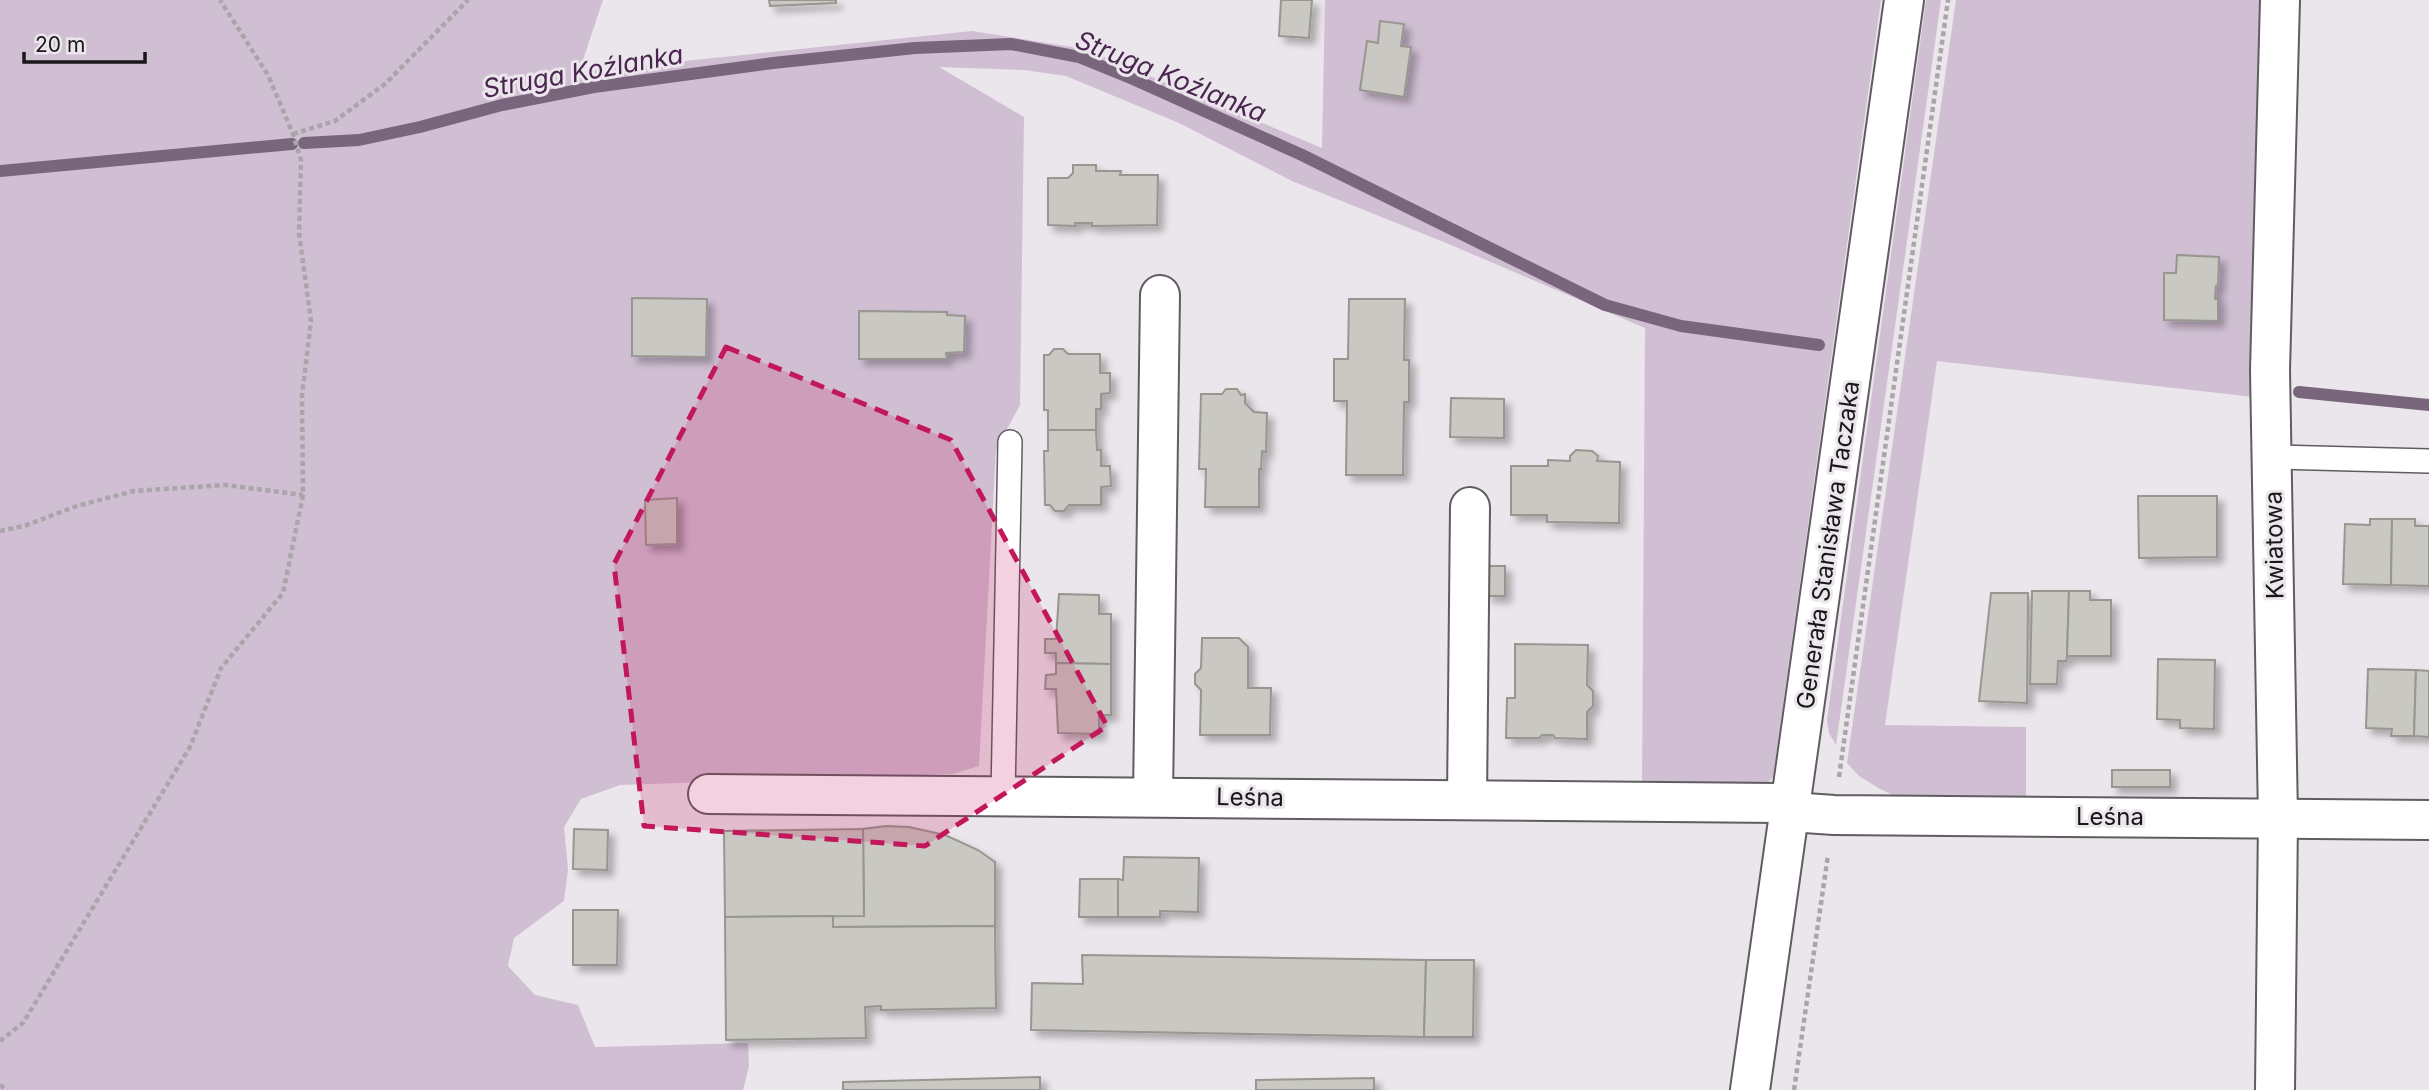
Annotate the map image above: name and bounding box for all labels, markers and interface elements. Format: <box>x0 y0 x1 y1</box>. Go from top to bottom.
scale bar <box>24 21 145 65</box>
water label: Struga Koźlanka <box>1071 24 1271 128</box>
text: 20 m <box>35 32 85 57</box>
water label: Struga Koźlanka <box>480 38 686 104</box>
street label: Generała Stanisława Taczaka <box>1791 379 1865 711</box>
street label: Kwiatowa <box>2259 491 2289 599</box>
street label: Leśna <box>1216 782 1284 812</box>
street label: Leśna <box>2076 802 2144 831</box>

